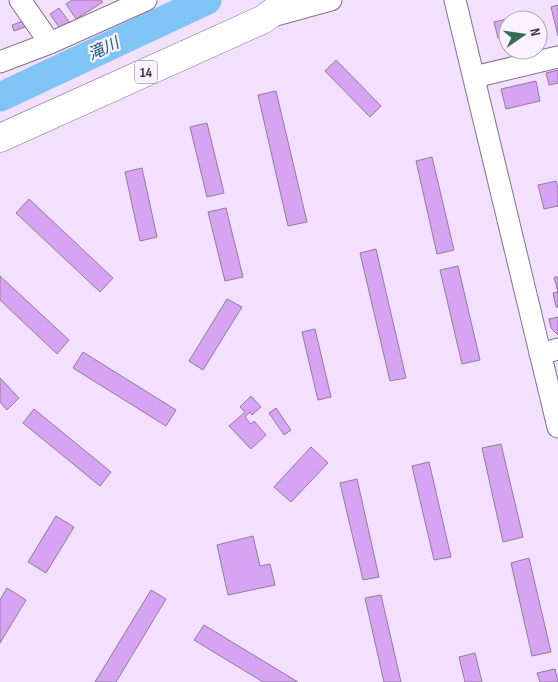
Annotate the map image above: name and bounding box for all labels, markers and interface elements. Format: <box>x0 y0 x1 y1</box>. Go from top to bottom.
north arrow <box>498 10 548 60</box>
text: N <box>526 27 544 38</box>
water label: 滝川 <box>85 33 124 65</box>
road number: 14 <box>135 61 157 84</box>

